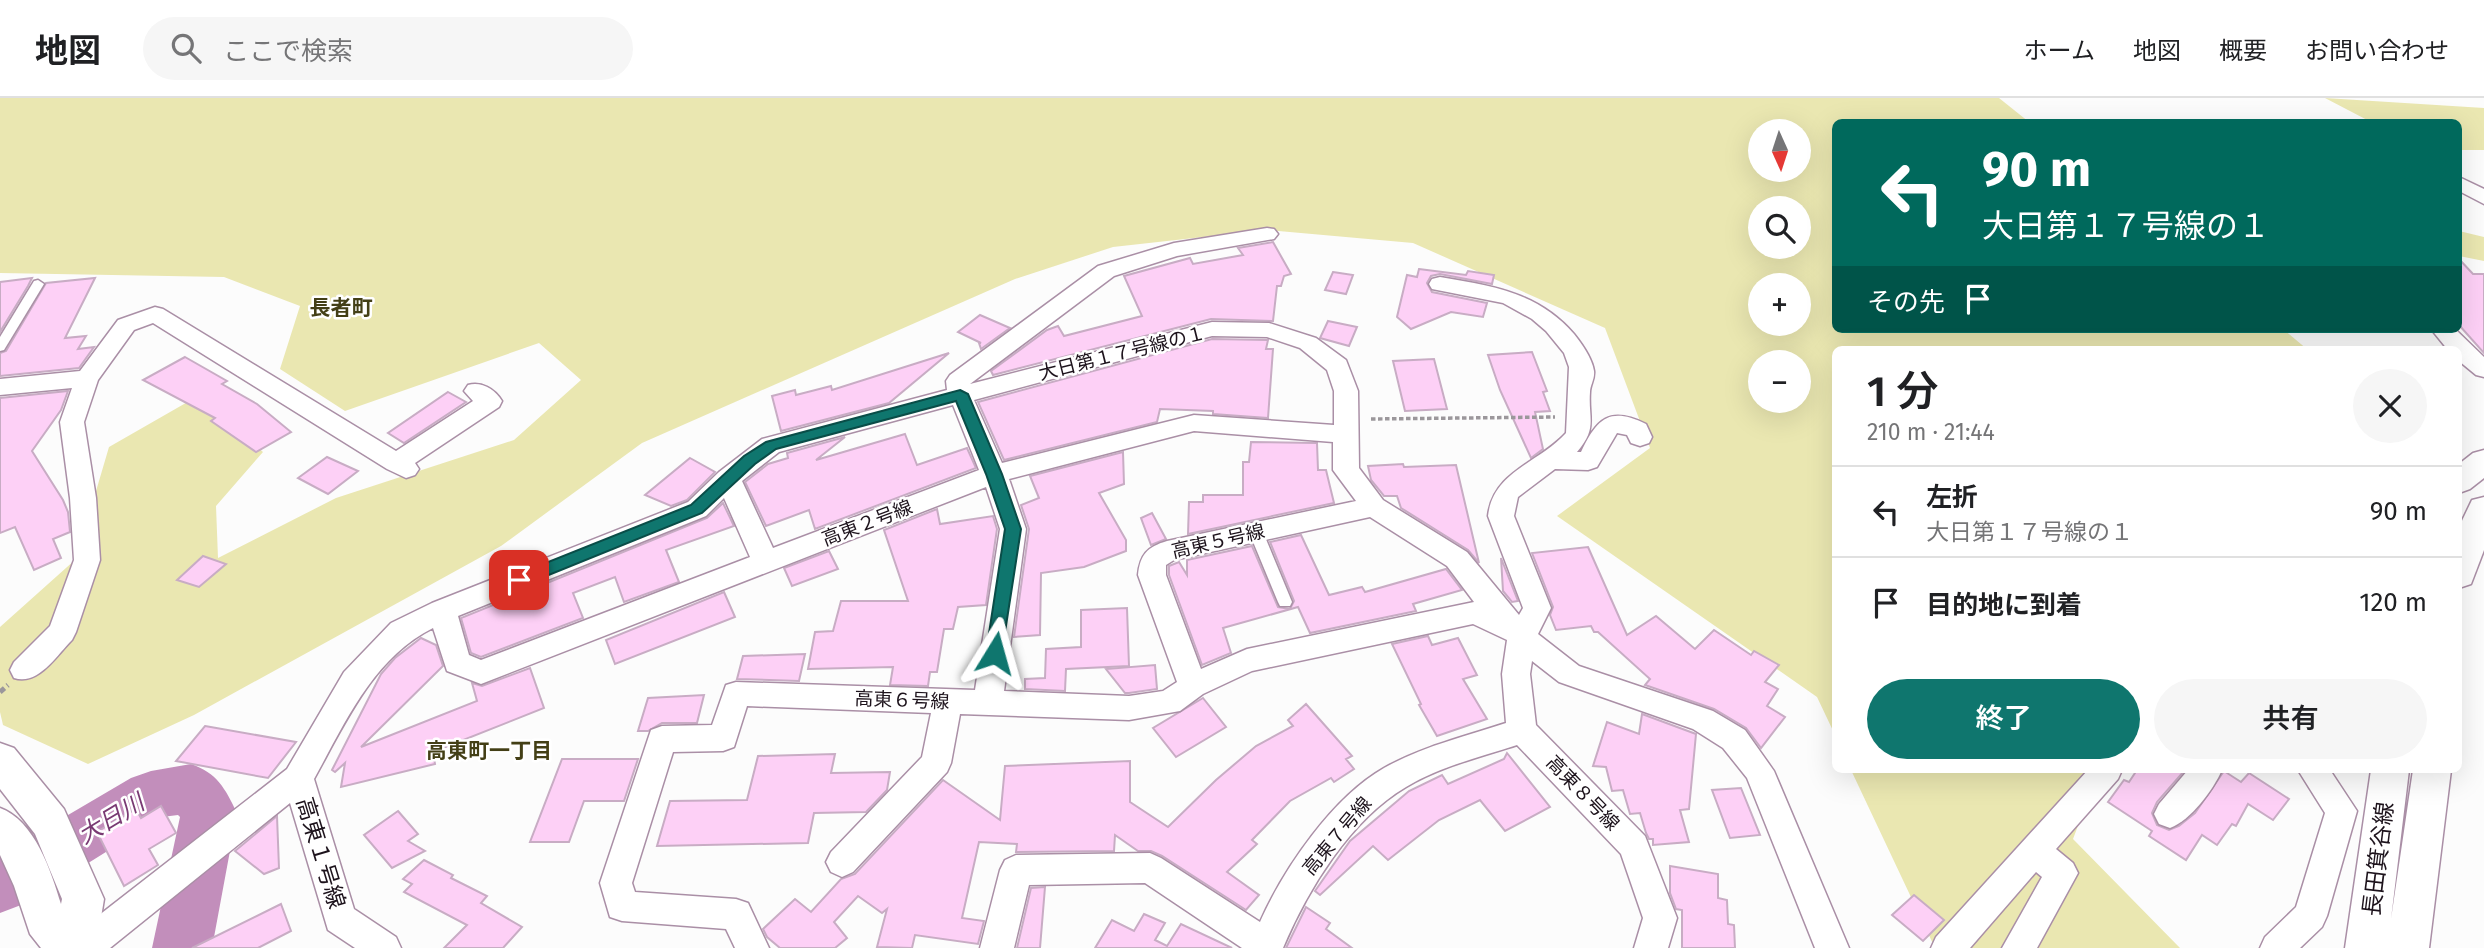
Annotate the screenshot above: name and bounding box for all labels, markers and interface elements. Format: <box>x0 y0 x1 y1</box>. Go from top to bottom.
search box <box>143 17 633 80</box>
icon: search <box>167 29 205 67</box>
text: 地図 <box>35 31 101 71</box>
text: ここで検索 <box>223 36 353 67</box>
text: ホーム <box>2024 37 2095 65</box>
text: 地図 <box>2133 37 2181 65</box>
text: 概要 <box>2219 37 2267 65</box>
text: お問い合わせ <box>2305 37 2449 65</box>
north arrow <box>1748 119 1811 182</box>
map controls <box>1748 119 1811 413</box>
text: 90 m <box>1982 140 2091 199</box>
icon: left <box>1867 147 1958 238</box>
button: search <box>1748 196 1811 259</box>
text: 大日第１７号線の１ <box>1982 207 2270 245</box>
button: + <box>1748 273 1811 336</box>
icon: arrive <box>1959 280 1997 318</box>
text: その先 <box>1867 287 1945 318</box>
district label: 長者町 <box>310 295 373 321</box>
street label: 大日第１７号線の１ <box>1036 321 1208 385</box>
button: − <box>1748 350 1811 413</box>
text: 1 分 <box>1867 367 1938 417</box>
button: close <box>2353 369 2427 443</box>
text: 210 m · 21:44 <box>1867 418 1995 446</box>
text: 左折 <box>1926 482 1978 513</box>
icon: left <box>1867 493 1905 531</box>
street label: 高東２号線 <box>819 495 915 551</box>
text: 90 m <box>2370 496 2427 527</box>
text: 大日第１７号線の１ <box>1926 518 2133 546</box>
street label: 高東５号線 <box>1169 519 1267 563</box>
pin <box>489 550 549 610</box>
icon: arrive <box>500 561 538 599</box>
icon: arrive <box>1867 584 1905 622</box>
text: 120 m <box>2359 587 2427 618</box>
text: 目的地に到着 <box>1926 590 2082 621</box>
position arrow <box>958 616 1032 690</box>
button: 終了 <box>1867 679 2140 759</box>
button: 共有 <box>2154 679 2427 759</box>
street label: 高東６号線 <box>854 687 950 713</box>
district label: 高東町一丁目 <box>426 738 552 764</box>
street label: 高東８号線 <box>1542 751 1624 835</box>
water label: 大日川 <box>73 787 152 850</box>
street label: 高東７号線 <box>1298 792 1376 880</box>
street label: 高東１号線 <box>291 794 351 912</box>
street label: 長田箕谷線 <box>2357 800 2399 918</box>

